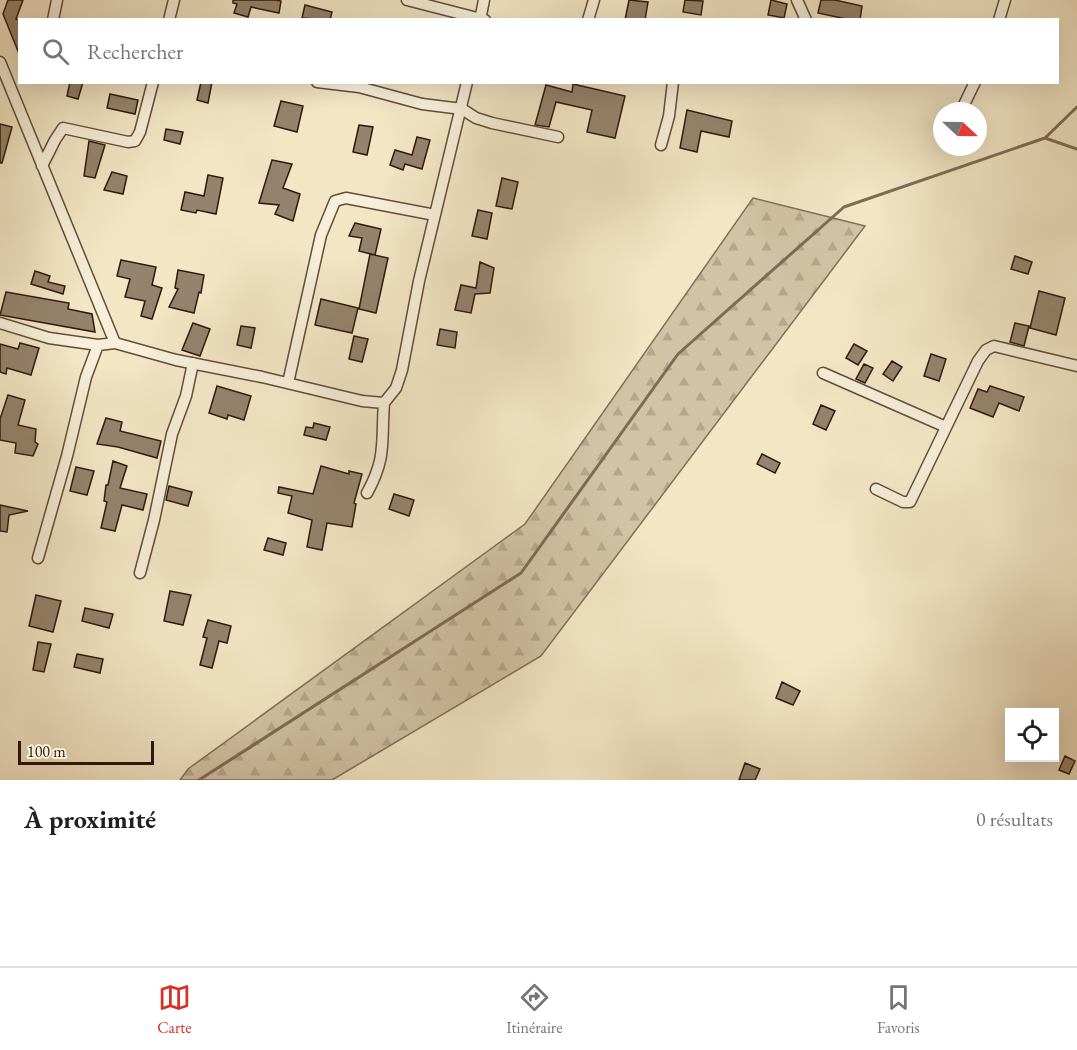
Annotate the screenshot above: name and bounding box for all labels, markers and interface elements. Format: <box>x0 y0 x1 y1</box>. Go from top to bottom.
search box <box>18 18 1059 84</box>
icon: search <box>39 35 72 68</box>
text: Rechercher <box>87 37 183 66</box>
north arrow <box>933 102 987 156</box>
map controls <box>1005 708 1059 762</box>
button: locate <box>1005 708 1059 762</box>
scale bar <box>18 738 154 766</box>
text: 100 m <box>27 741 66 762</box>
text: À proximité <box>24 802 156 836</box>
text: 0 résultats <box>976 806 1053 832</box>
tab: Carte <box>157 981 192 1038</box>
tab: Itinéraire <box>506 981 562 1038</box>
tab: Favoris <box>877 981 920 1038</box>

